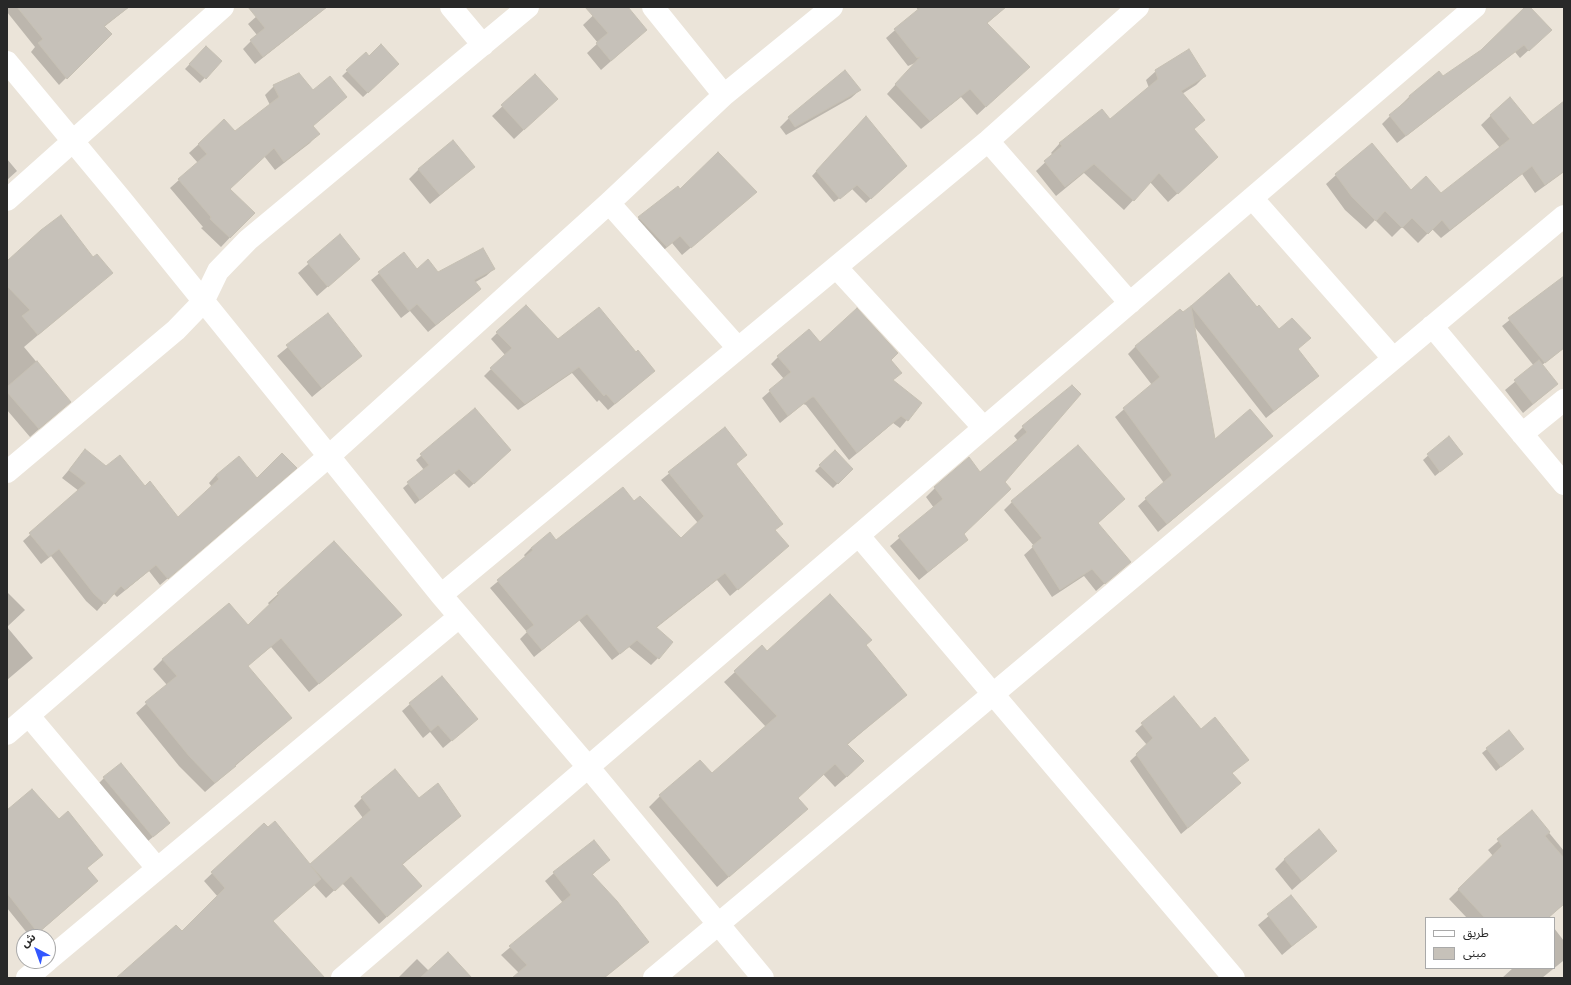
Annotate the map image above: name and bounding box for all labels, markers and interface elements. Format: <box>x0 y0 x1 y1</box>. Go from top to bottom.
legend <box>1425 917 1555 969</box>
text: طريق <box>1463 926 1489 940</box>
north arrow <box>16 929 56 969</box>
text: ش <box>18 930 38 950</box>
text: مبنى <box>1463 946 1486 960</box>

